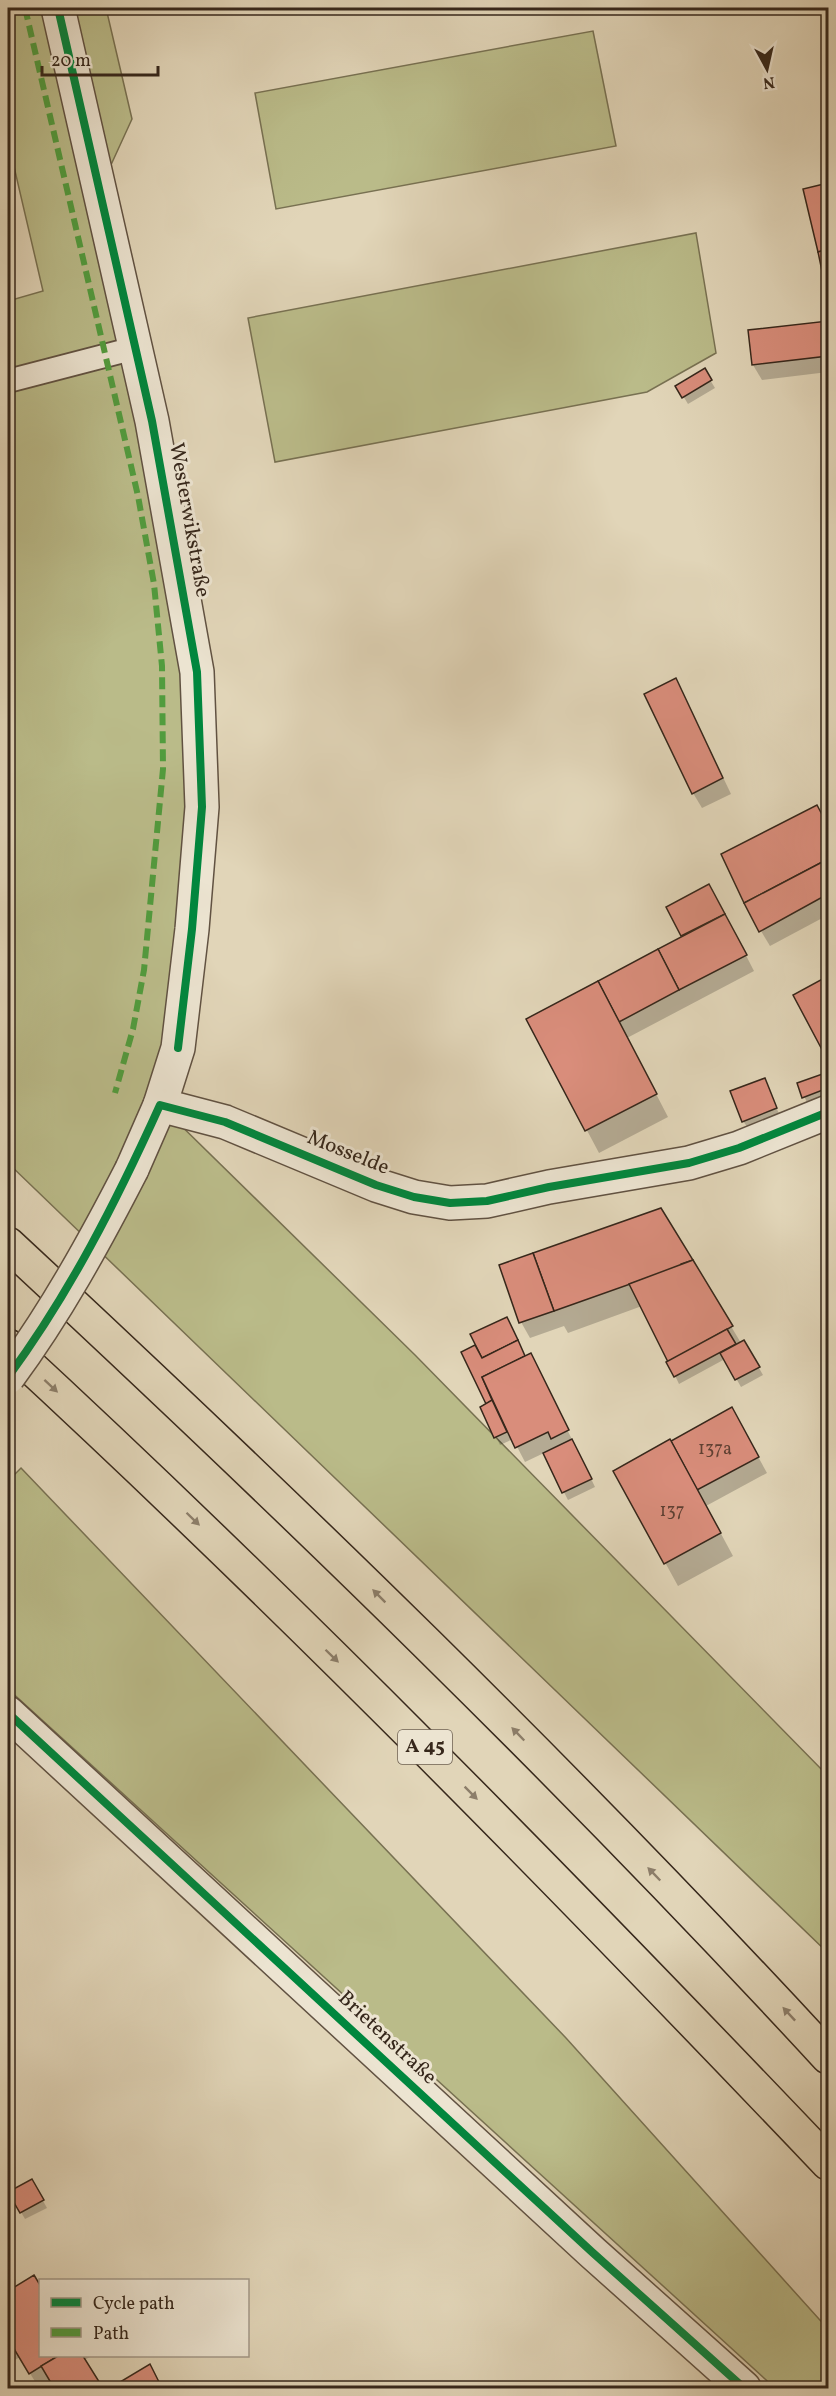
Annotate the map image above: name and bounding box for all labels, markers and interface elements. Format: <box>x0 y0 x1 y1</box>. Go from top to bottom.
scale bar <box>42 39 158 77</box>
north arrow <box>737 39 797 99</box>
text: 20 m <box>51 49 91 74</box>
text: N <box>761 70 776 94</box>
street label: Westerwikstraße <box>161 440 217 600</box>
street label: Mosselde <box>303 1123 393 1183</box>
one-way arrow <box>43 1379 58 1393</box>
house number: 137a <box>698 1437 732 1462</box>
house number: 137 <box>660 1499 684 1524</box>
one-way arrow <box>185 1512 199 1526</box>
one-way arrow <box>373 1590 387 1604</box>
one-way arrow <box>325 1649 340 1663</box>
one-way arrow <box>511 1728 525 1742</box>
road number: A 45 <box>398 1730 452 1764</box>
one-way arrow <box>463 1786 477 1800</box>
one-way arrow <box>647 1867 661 1881</box>
street label: Brietenstraße <box>331 1984 443 2092</box>
one-way arrow <box>782 2007 796 2022</box>
legend <box>39 2279 249 2357</box>
text: Cycle path <box>93 2292 175 2317</box>
text: Path <box>93 2322 129 2347</box>

